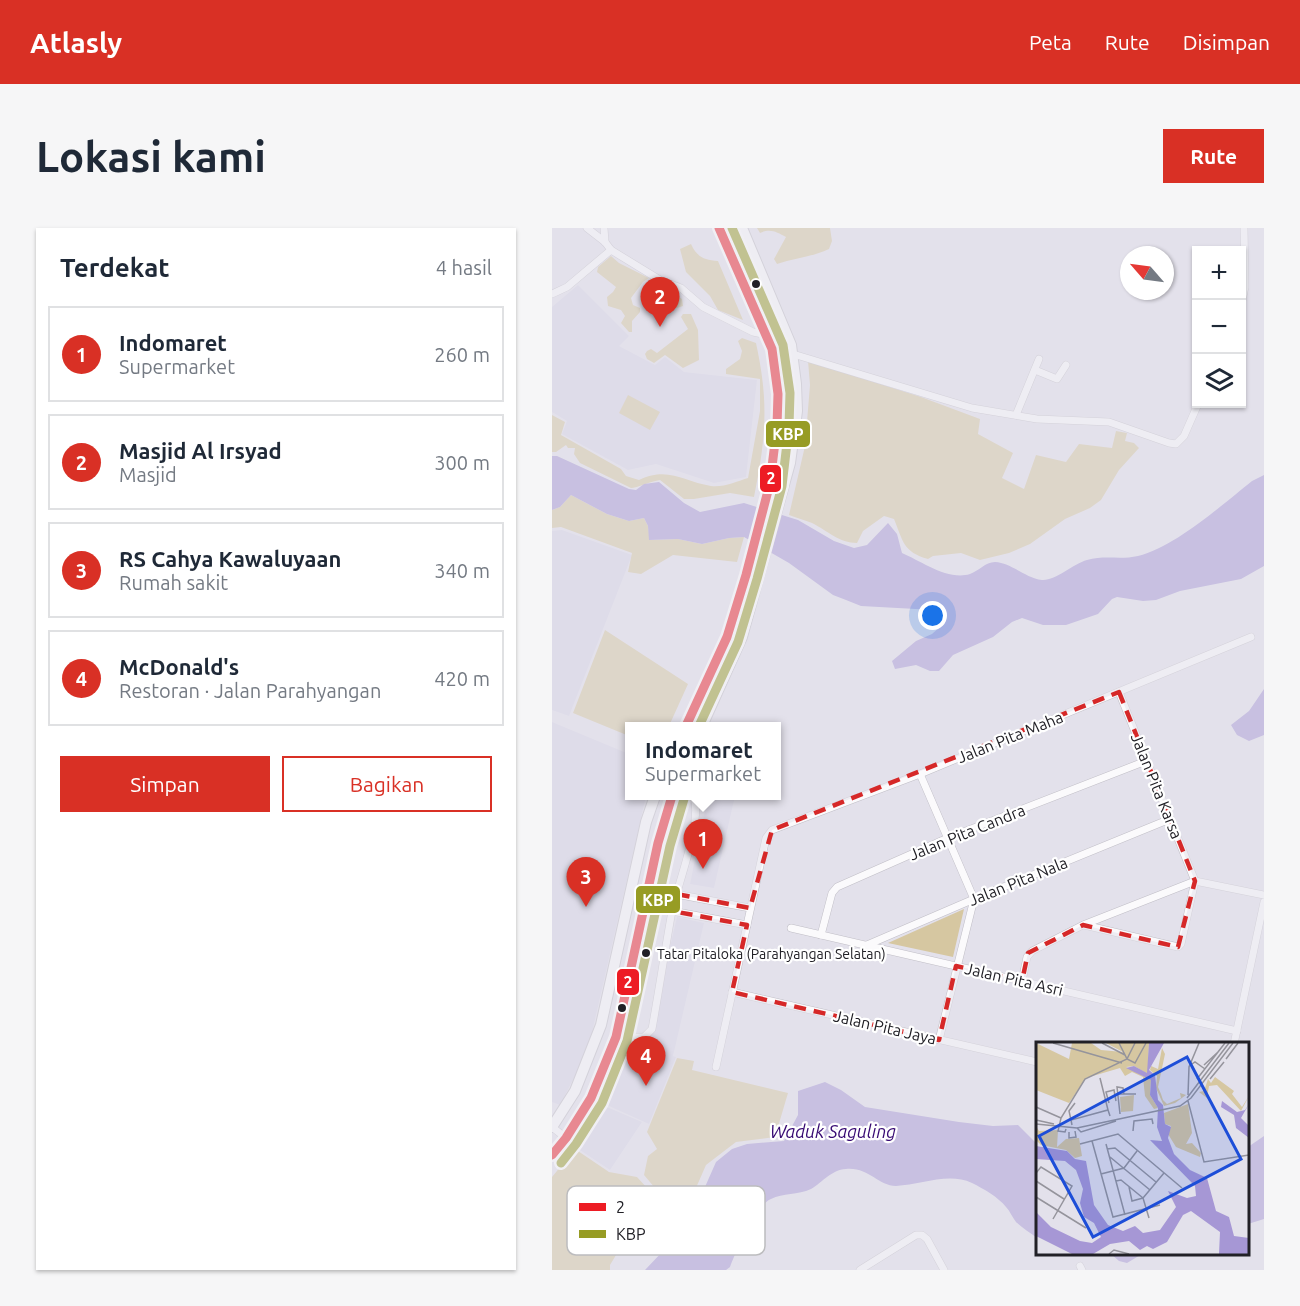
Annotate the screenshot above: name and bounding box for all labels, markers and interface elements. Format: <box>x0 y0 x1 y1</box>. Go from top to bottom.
text: Atlasly <box>30 27 122 58</box>
text: Peta <box>1029 30 1072 54</box>
text: Rute <box>1105 30 1150 54</box>
text: Disimpan <box>1183 30 1270 54</box>
button: Rute <box>1163 129 1264 183</box>
text: Lokasi kami <box>36 133 266 180</box>
north arrow <box>1120 246 1174 300</box>
map controls <box>1192 246 1246 408</box>
button: + <box>1192 246 1246 300</box>
text: Terdekat <box>60 253 170 282</box>
text: 4 hasil <box>436 256 492 279</box>
pin: 2 <box>640 278 680 327</box>
unlabelled marker <box>750 278 762 290</box>
button: − <box>1192 300 1246 354</box>
text: Indomaret <box>119 330 227 355</box>
text: 1 <box>76 343 87 366</box>
text: 260 m <box>434 343 490 366</box>
button: layers <box>1192 354 1246 408</box>
text: Supermarket <box>119 355 235 378</box>
line badge: KBP <box>765 420 811 448</box>
text: KBP <box>772 425 804 443</box>
text: Masjid Al Irsyad <box>119 438 282 463</box>
text: 2 <box>76 451 87 474</box>
text: 300 m <box>434 451 490 474</box>
text: Masjid <box>119 463 177 486</box>
line badge: 2 <box>759 464 782 493</box>
text: 2 <box>766 469 776 487</box>
text: RS Cahya Kawaluyaan <box>119 546 341 571</box>
text: 3 <box>76 559 87 582</box>
text: 340 m <box>434 559 490 582</box>
text: Rumah sakit <box>119 571 228 594</box>
your location <box>918 601 947 630</box>
text: McDonald's <box>119 654 239 679</box>
text: 4 <box>76 667 87 690</box>
text: 420 m <box>434 667 490 690</box>
text: Restoran · Jalan Parahyangan <box>119 679 381 702</box>
street label: Jalan Pita Maha <box>955 708 1065 766</box>
popup <box>625 722 781 800</box>
street label: Jalan Pita Karsa <box>1128 731 1186 841</box>
text: Indomaret <box>645 737 753 762</box>
button: Simpan <box>60 756 270 812</box>
button: Bagikan <box>282 756 492 812</box>
text: Supermarket <box>645 762 761 785</box>
street label: Jalan Pita Candra <box>906 800 1028 864</box>
pin: 1 <box>684 820 722 869</box>
street label: Jalan Pita Nala <box>966 853 1070 909</box>
pin: 3 <box>567 858 606 907</box>
line badge: KBP <box>635 885 681 914</box>
text: KBP <box>642 891 674 909</box>
place label: Tatar Pitaloka (Parahyangan Selatan) <box>657 946 886 962</box>
marker: Tatar Pitaloka (Parahyangan Selatan) <box>640 947 652 959</box>
street label: Jalan Pita Asri <box>963 959 1065 999</box>
line badge: 2 <box>616 968 640 996</box>
text: 2 <box>623 973 633 991</box>
unlabelled marker <box>616 1002 628 1014</box>
street label: Jalan Pita Jaya <box>832 1006 938 1048</box>
pin: 4 <box>626 1036 665 1086</box>
inset map <box>1036 1042 1249 1255</box>
water label: Waduk Saguling <box>770 1121 896 1141</box>
legend <box>567 1186 765 1255</box>
text: 2 <box>616 1198 625 1216</box>
text: KBP <box>616 1225 645 1243</box>

